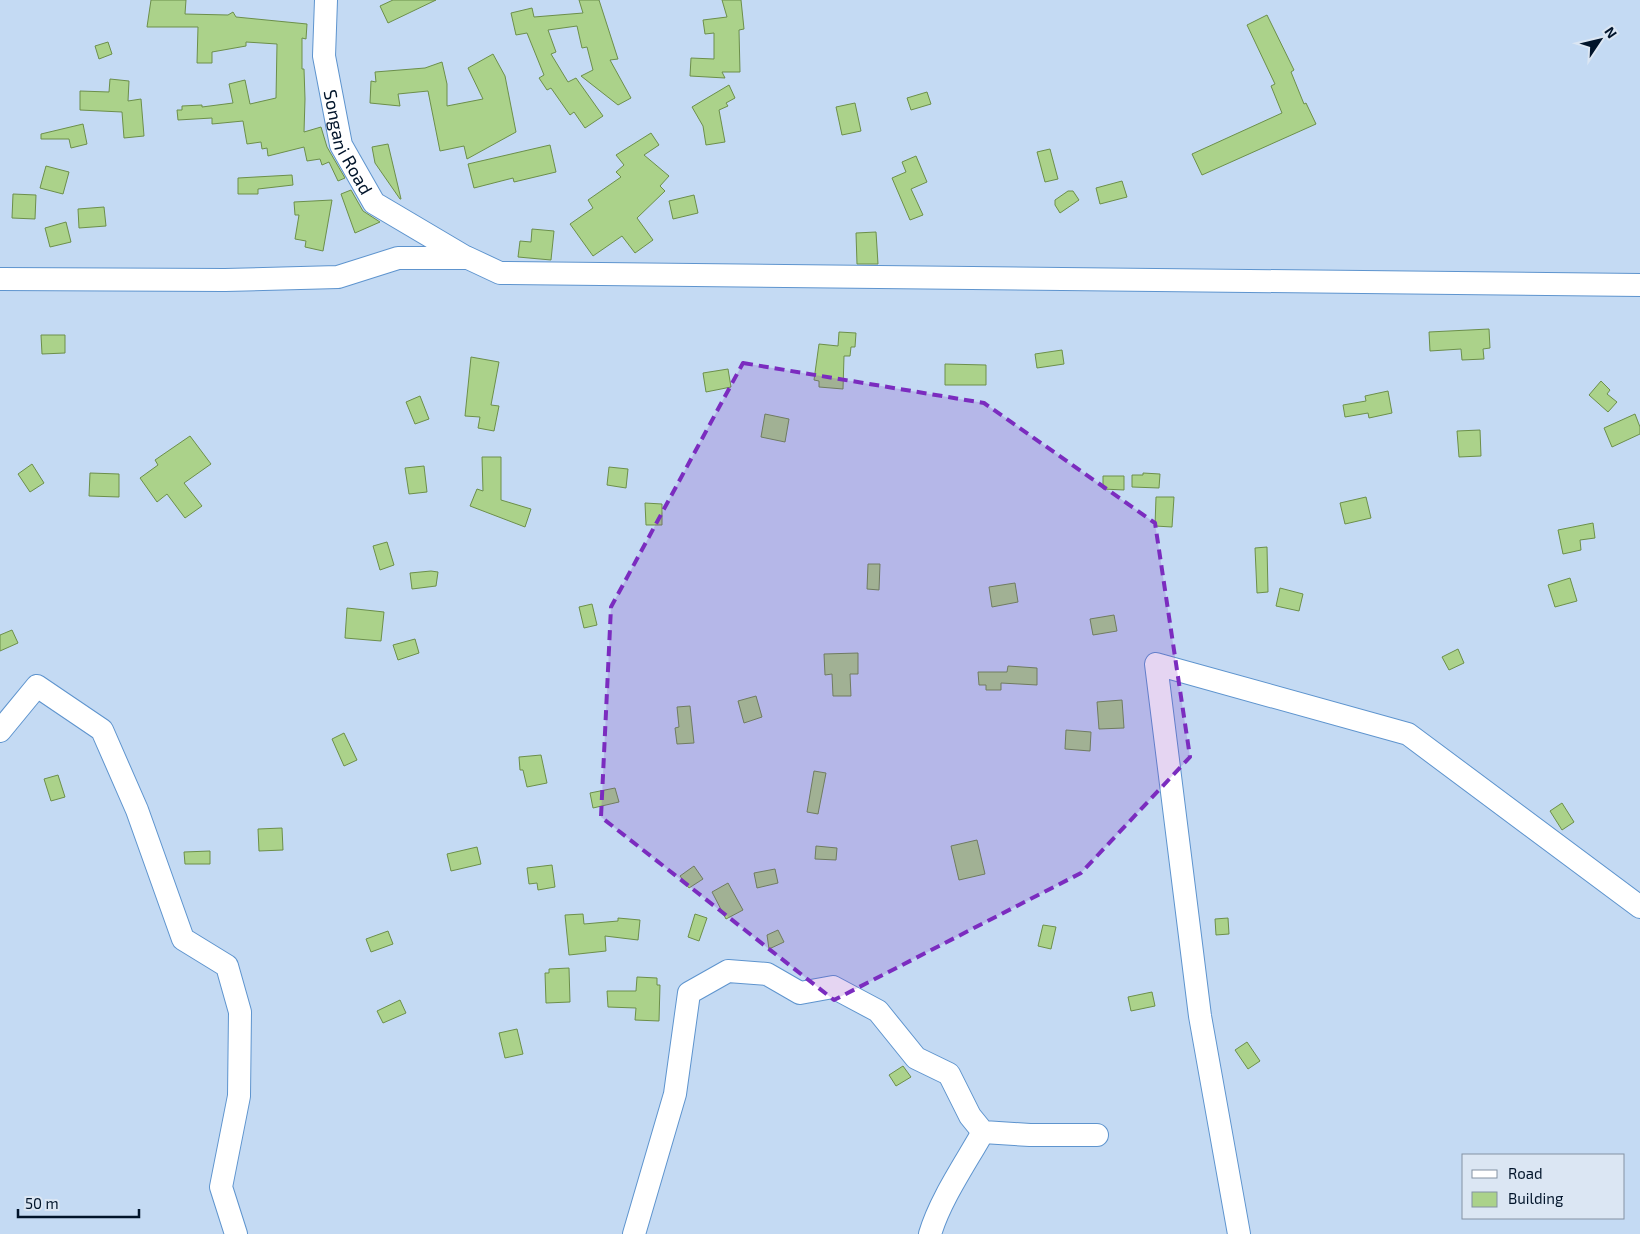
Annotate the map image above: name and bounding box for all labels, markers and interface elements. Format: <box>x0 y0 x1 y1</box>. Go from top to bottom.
north arrow <box>1575 15 1625 65</box>
text: N <box>1601 23 1621 41</box>
street label: Songani Road <box>320 88 378 198</box>
legend <box>1462 1154 1625 1219</box>
text: Road <box>1508 1164 1543 1182</box>
scale bar <box>18 1186 139 1218</box>
text: Building <box>1508 1189 1564 1207</box>
text: 50 m <box>25 1194 59 1212</box>

